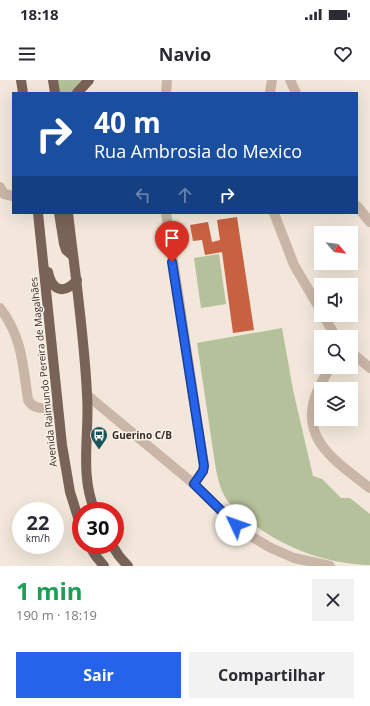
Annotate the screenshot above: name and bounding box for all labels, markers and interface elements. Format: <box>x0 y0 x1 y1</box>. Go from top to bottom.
text: 18:18 <box>20 4 59 24</box>
text: Navio <box>159 42 211 66</box>
icon: menu <box>16 43 38 65</box>
icon: heart <box>332 43 354 65</box>
text: 40 m <box>94 103 161 141</box>
icon: right <box>28 108 80 160</box>
text: Rua Ambrosia do Mexico <box>94 139 302 163</box>
icon: left <box>132 184 154 206</box>
icon: ahead <box>174 184 196 206</box>
icon: right <box>216 184 238 206</box>
pin <box>155 221 189 262</box>
north arrow <box>314 226 358 270</box>
map controls <box>314 226 358 426</box>
icon: arrive <box>161 227 183 249</box>
street label: Avenida Raimundo Pereira de Magalhães <box>26 276 60 468</box>
button: sound <box>314 278 358 322</box>
button: search <box>314 330 358 374</box>
button: layers <box>314 382 358 426</box>
bus stop icon: Guerino C/B <box>89 425 109 450</box>
place label: Guerino C/B <box>112 428 172 442</box>
speed limit sign: 30 <box>72 502 124 554</box>
position arrow <box>215 504 257 546</box>
text: 22 <box>27 509 49 536</box>
text: km/h <box>26 531 50 545</box>
text: 1 min <box>16 574 83 607</box>
button: close <box>312 579 354 621</box>
text: 190 m · 18:19 <box>16 606 97 624</box>
button: Sair <box>16 652 181 698</box>
button: Compartilhar <box>189 652 354 698</box>

